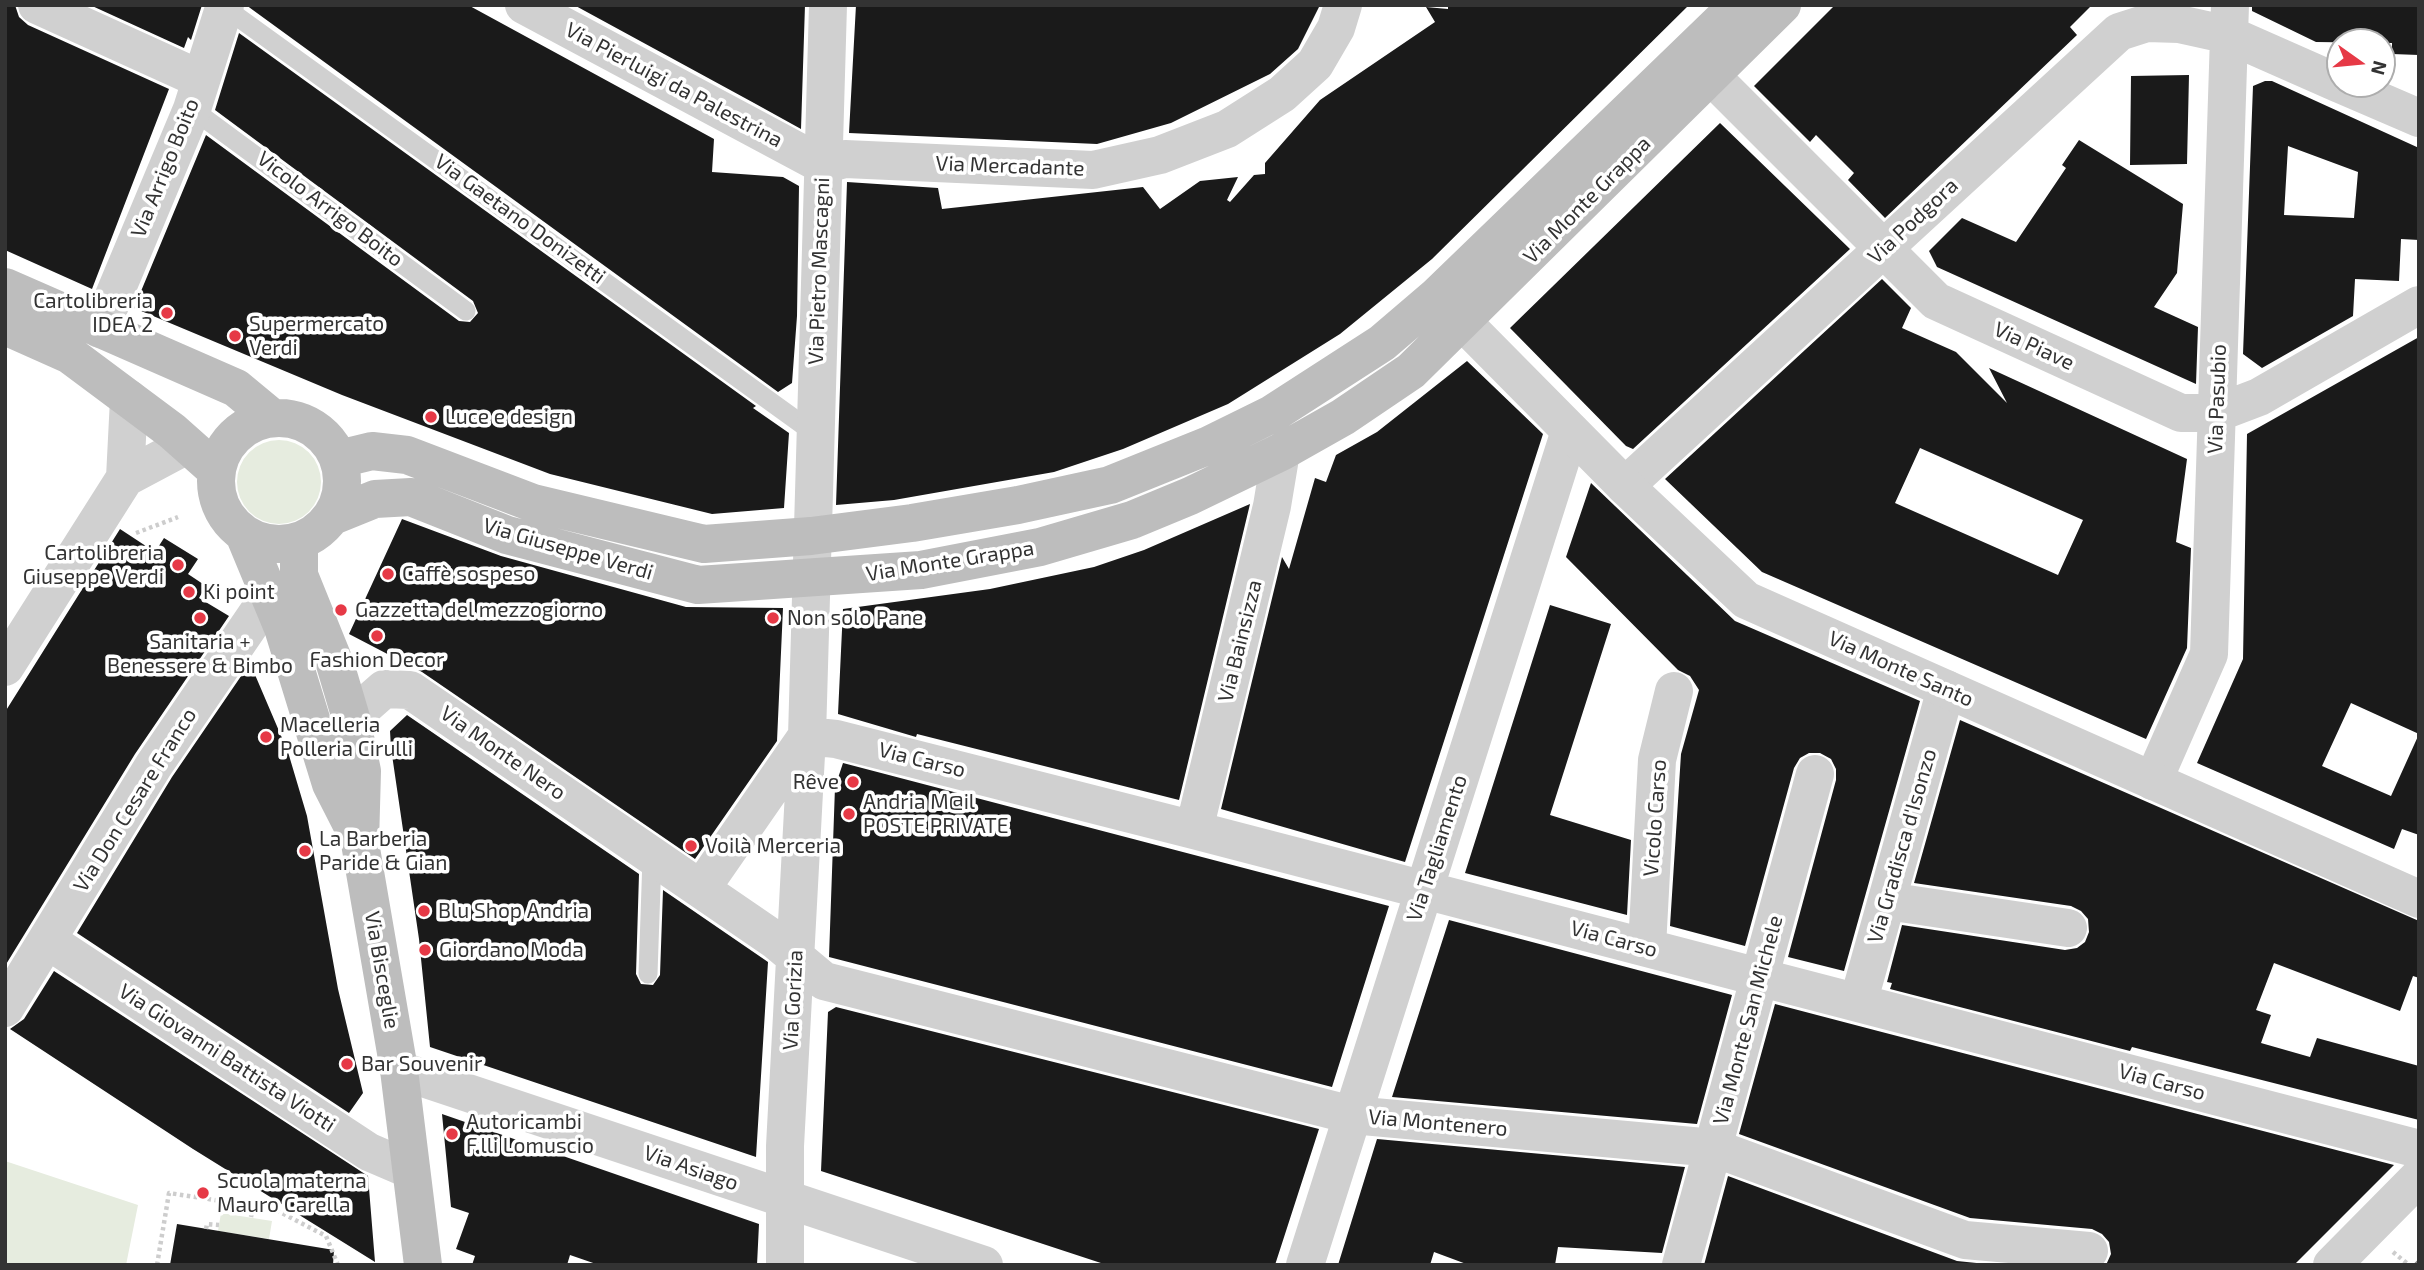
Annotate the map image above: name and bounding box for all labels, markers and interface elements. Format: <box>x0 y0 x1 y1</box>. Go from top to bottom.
street label: Via Pierluigi da Palestrina <box>561 17 787 153</box>
north arrow <box>2326 28 2396 98</box>
text: N <box>2367 58 2393 78</box>
street label: Via Arrigo Boito <box>126 95 204 241</box>
street label: Via Monte Grappa <box>1518 131 1656 269</box>
street label: Vicolo Arrigo Boito <box>252 146 408 272</box>
street label: Via Gaetano Donizetti <box>430 149 610 289</box>
street label: Via Mercadante <box>935 151 1085 181</box>
street label: Via Podgora <box>1863 173 1963 269</box>
street label: Via Pietro Mascagni <box>803 177 835 365</box>
place label: Cartolibreria IDEA 2 <box>33 288 153 338</box>
marker: Cartolibreria IDEA 2 <box>159 305 175 321</box>
place label: Supermercato Verdi <box>249 311 384 361</box>
street label: Via Piave <box>1990 316 2078 376</box>
marker: Supermercato Verdi <box>227 328 243 344</box>
street label: Via Pasubio <box>2202 344 2232 454</box>
place label: Luce e design <box>445 404 573 430</box>
marker: Luce e design <box>423 409 439 425</box>
street label: Via Giuseppe Verdi <box>480 513 656 585</box>
street label: Via Monte Grappa <box>864 535 1036 587</box>
place label: Cartolibreria Giuseppe Verdi <box>23 540 164 590</box>
marker: Cartolibreria Giuseppe Verdi <box>170 557 186 573</box>
place label: Caffè sospeso <box>402 561 536 587</box>
marker: Caffè sospeso <box>380 566 396 582</box>
street label: Via Bainsizza <box>1213 577 1267 705</box>
place label: Ki point <box>203 579 275 605</box>
marker: Ki point <box>181 584 197 600</box>
place label: Gazzetta del mezzogiorno <box>355 597 603 623</box>
marker: Gazzetta del mezzogiorno <box>333 602 349 618</box>
place label: Non solo Pane <box>787 605 923 631</box>
marker: Sanitaria + Benessere & Bimbo <box>192 610 208 626</box>
marker: Non solo Pane <box>765 610 781 626</box>
street label: Via Monte Santo <box>1825 626 1977 712</box>
marker: Fashion Decor <box>369 628 385 644</box>
place label: Sanitaria + Benessere & Bimbo <box>107 629 293 679</box>
place label: Fashion Decor <box>310 647 444 673</box>
street label: Via Monte Nero <box>436 701 570 805</box>
street label: Via Don Cesare Franco <box>68 704 202 896</box>
place label: Macelleria Polleria Cirulli <box>280 712 413 762</box>
marker: Macelleria Polleria Cirulli <box>258 729 274 745</box>
street label: Via Carso <box>876 737 968 783</box>
street label: Via Gradisca d'Isonzo <box>1862 746 1942 946</box>
street label: Vicolo Carso <box>1638 759 1672 877</box>
place label: Rêve <box>793 769 839 795</box>
street label: Via Tagliamento <box>1401 772 1473 924</box>
marker: Rêve <box>845 774 861 790</box>
place label: Andria M@il POSTE PRIVATE <box>863 789 1009 839</box>
marker: Andria M@il POSTE PRIVATE <box>841 806 857 822</box>
place label: La Barberia Paride & Gian <box>319 826 447 876</box>
place label: Voilà Merceria <box>705 833 841 859</box>
marker: Voilà Merceria <box>683 838 699 854</box>
marker: La Barberia Paride & Gian <box>297 843 313 859</box>
place label: Blu Shop Andria <box>438 898 589 924</box>
marker: Blu Shop Andria <box>416 903 432 919</box>
street label: Via Bisceglie <box>359 909 405 1031</box>
street label: Via Monte San Michele <box>1708 913 1788 1127</box>
street label: Via Carso <box>1568 915 1660 963</box>
place label: Giordano Moda <box>439 937 584 963</box>
marker: Giordano Moda <box>417 942 433 958</box>
street label: Via Gorizia <box>778 949 808 1051</box>
street label: Via Giovanni Battista Viotti <box>114 979 340 1137</box>
place label: Bar Souvenir <box>361 1051 482 1077</box>
marker: Bar Souvenir <box>339 1056 355 1072</box>
street label: Via Carso <box>2116 1058 2208 1106</box>
street label: Via Montenero <box>1367 1104 1509 1142</box>
place label: Autoricambi F.lli Lomuscio <box>466 1109 594 1159</box>
marker: Autoricambi F.lli Lomuscio <box>444 1126 460 1142</box>
street label: Via Asiago <box>640 1140 742 1196</box>
place label: Scuola materna Mauro Carella <box>217 1168 367 1218</box>
marker: Scuola materna Mauro Carella <box>195 1185 211 1201</box>

